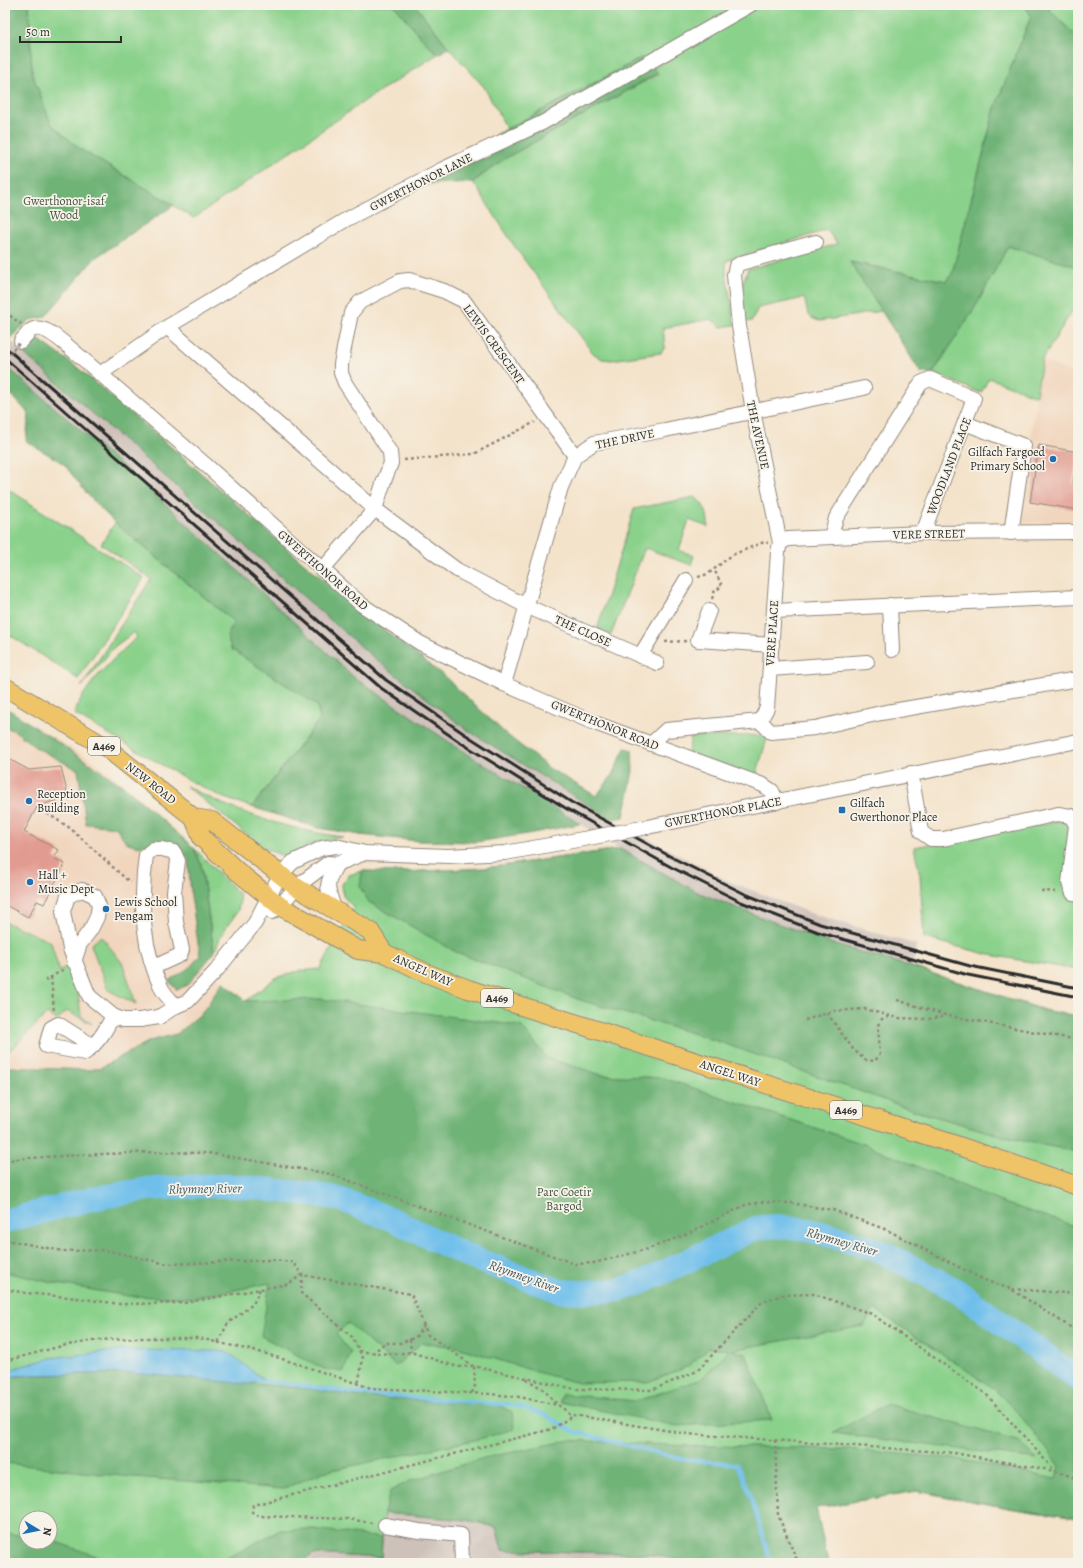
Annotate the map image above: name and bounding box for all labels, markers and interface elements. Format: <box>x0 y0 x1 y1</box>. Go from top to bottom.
scale bar <box>20 18 121 44</box>
text: 50 m <box>26 24 50 40</box>
street label: GWERTHONOR LANE <box>367 149 475 215</box>
park label: Gwerthonor-isaf Wood <box>23 193 107 223</box>
street label: LEWIS CRESCENT <box>460 301 529 388</box>
street label: THE AVENUE <box>743 399 773 471</box>
street label: WOODLAND PLACE <box>923 415 975 518</box>
street label: THE DRIVE <box>594 425 656 453</box>
place label: Gilfach Fargoed Primary School <box>968 444 1046 474</box>
marker: Gilfach Fargoed Primary School <box>1048 454 1058 464</box>
street label: VERE STREET <box>892 525 966 543</box>
street label: GWERTHONOR ROAD <box>274 526 372 614</box>
street label: VERE PLACE <box>762 600 782 667</box>
street label: THE CLOSE <box>552 611 614 651</box>
street label: GWERTHONOR ROAD <box>549 696 661 754</box>
road number: A469 <box>88 737 120 755</box>
street label: NEW ROAD <box>122 758 180 808</box>
place label: Reception Building <box>37 786 86 816</box>
street label: GWERTHONOR PLACE <box>663 793 783 831</box>
place label: Gilfach Gwerthonor Place <box>850 795 937 825</box>
marker: Reception Building <box>24 796 34 806</box>
marker: Gilfach Gwerthonor Place <box>837 805 847 815</box>
place label: Hall + Music Dept <box>38 867 94 897</box>
marker: Hall + Music Dept <box>25 877 35 887</box>
place label: Lewis School Pengam <box>114 894 177 924</box>
marker: Lewis School Pengam <box>101 904 111 914</box>
street label: ANGEL WAY <box>390 950 455 990</box>
road number: A469 <box>481 989 513 1007</box>
street label: ANGEL WAY <box>697 1055 763 1090</box>
road number: A469 <box>830 1101 862 1119</box>
water label: Rhymney River <box>168 1179 242 1198</box>
park label: Parc Coetir Bargod <box>537 1184 592 1214</box>
water label: Rhymney River <box>804 1223 880 1260</box>
water label: Rhymney River <box>487 1256 562 1297</box>
north arrow <box>18 1510 58 1550</box>
text: N <box>39 1526 55 1537</box>

